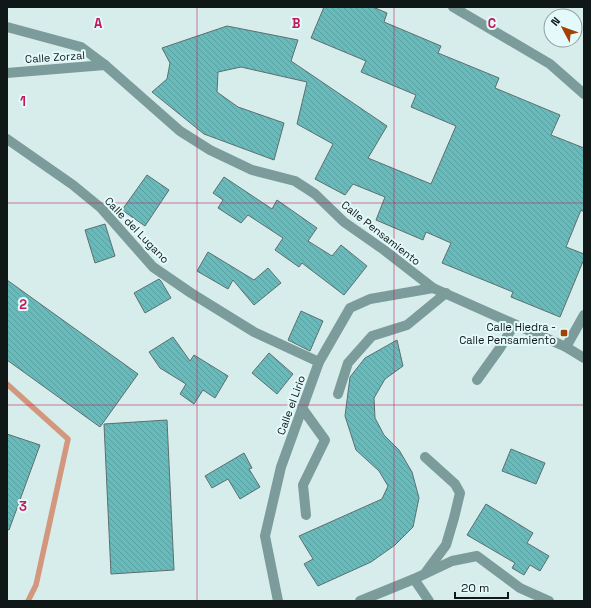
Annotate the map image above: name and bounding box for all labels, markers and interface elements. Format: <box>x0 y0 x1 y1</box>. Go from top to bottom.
north arrow <box>543 8 583 48</box>
text: N <box>548 14 563 29</box>
text: A <box>94 15 103 32</box>
text: B <box>292 15 301 32</box>
text: C <box>488 15 496 32</box>
street label: Calle Zorzal <box>25 48 85 66</box>
text: 1 <box>20 93 26 110</box>
street label: Calle del Lugano <box>102 194 172 266</box>
street label: Calle Pensamiento <box>339 198 424 268</box>
text: 2 <box>19 296 27 313</box>
place label: Calle Hiedra - Calle Pensamiento <box>459 320 556 347</box>
marker: Calle Hiedra - Calle Pensamiento <box>559 328 569 338</box>
street label: Calle el Lirio <box>274 373 308 437</box>
text: 3 <box>19 498 27 515</box>
scale bar <box>455 574 508 600</box>
text: 20 m <box>461 580 489 596</box>

